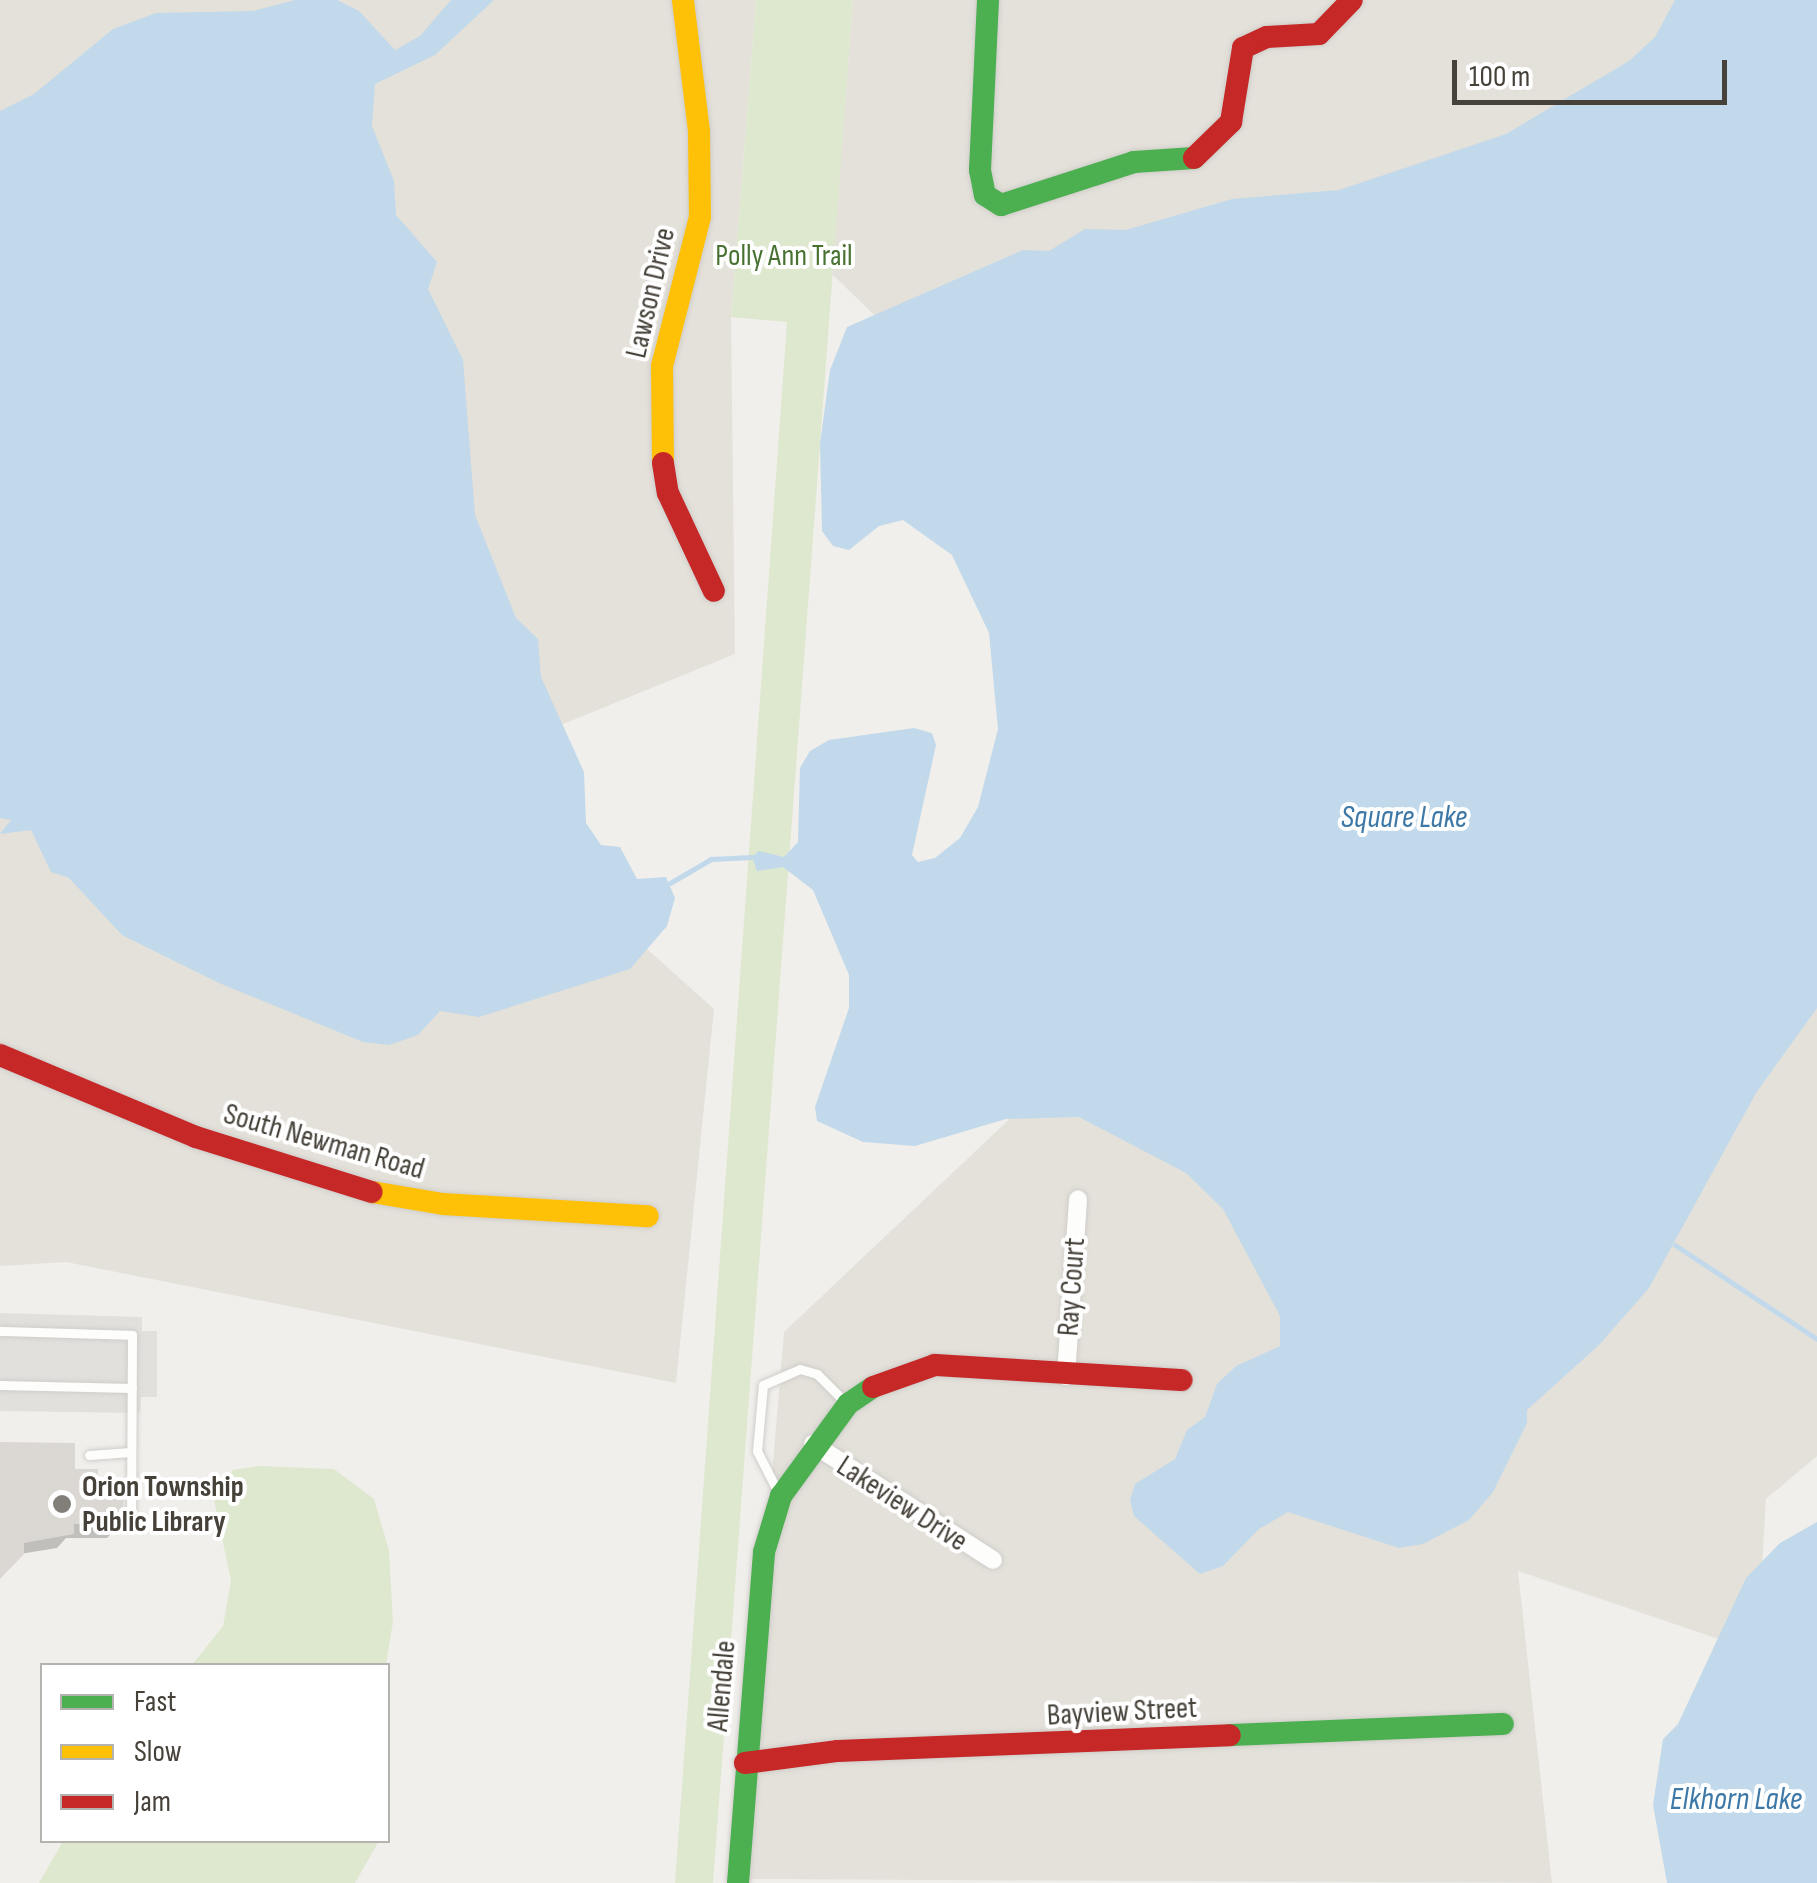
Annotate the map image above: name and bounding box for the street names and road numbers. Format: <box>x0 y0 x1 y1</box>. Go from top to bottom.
street label: Lawson Drive <box>619 224 683 362</box>
street label: South Newman Road <box>220 1096 428 1188</box>
street label: Ray Court <box>1051 1237 1093 1337</box>
street label: Lakeview Drive <box>830 1448 974 1560</box>
street label: Allendale <box>700 1639 744 1733</box>
street label: Bayview Street <box>1046 1690 1198 1734</box>

